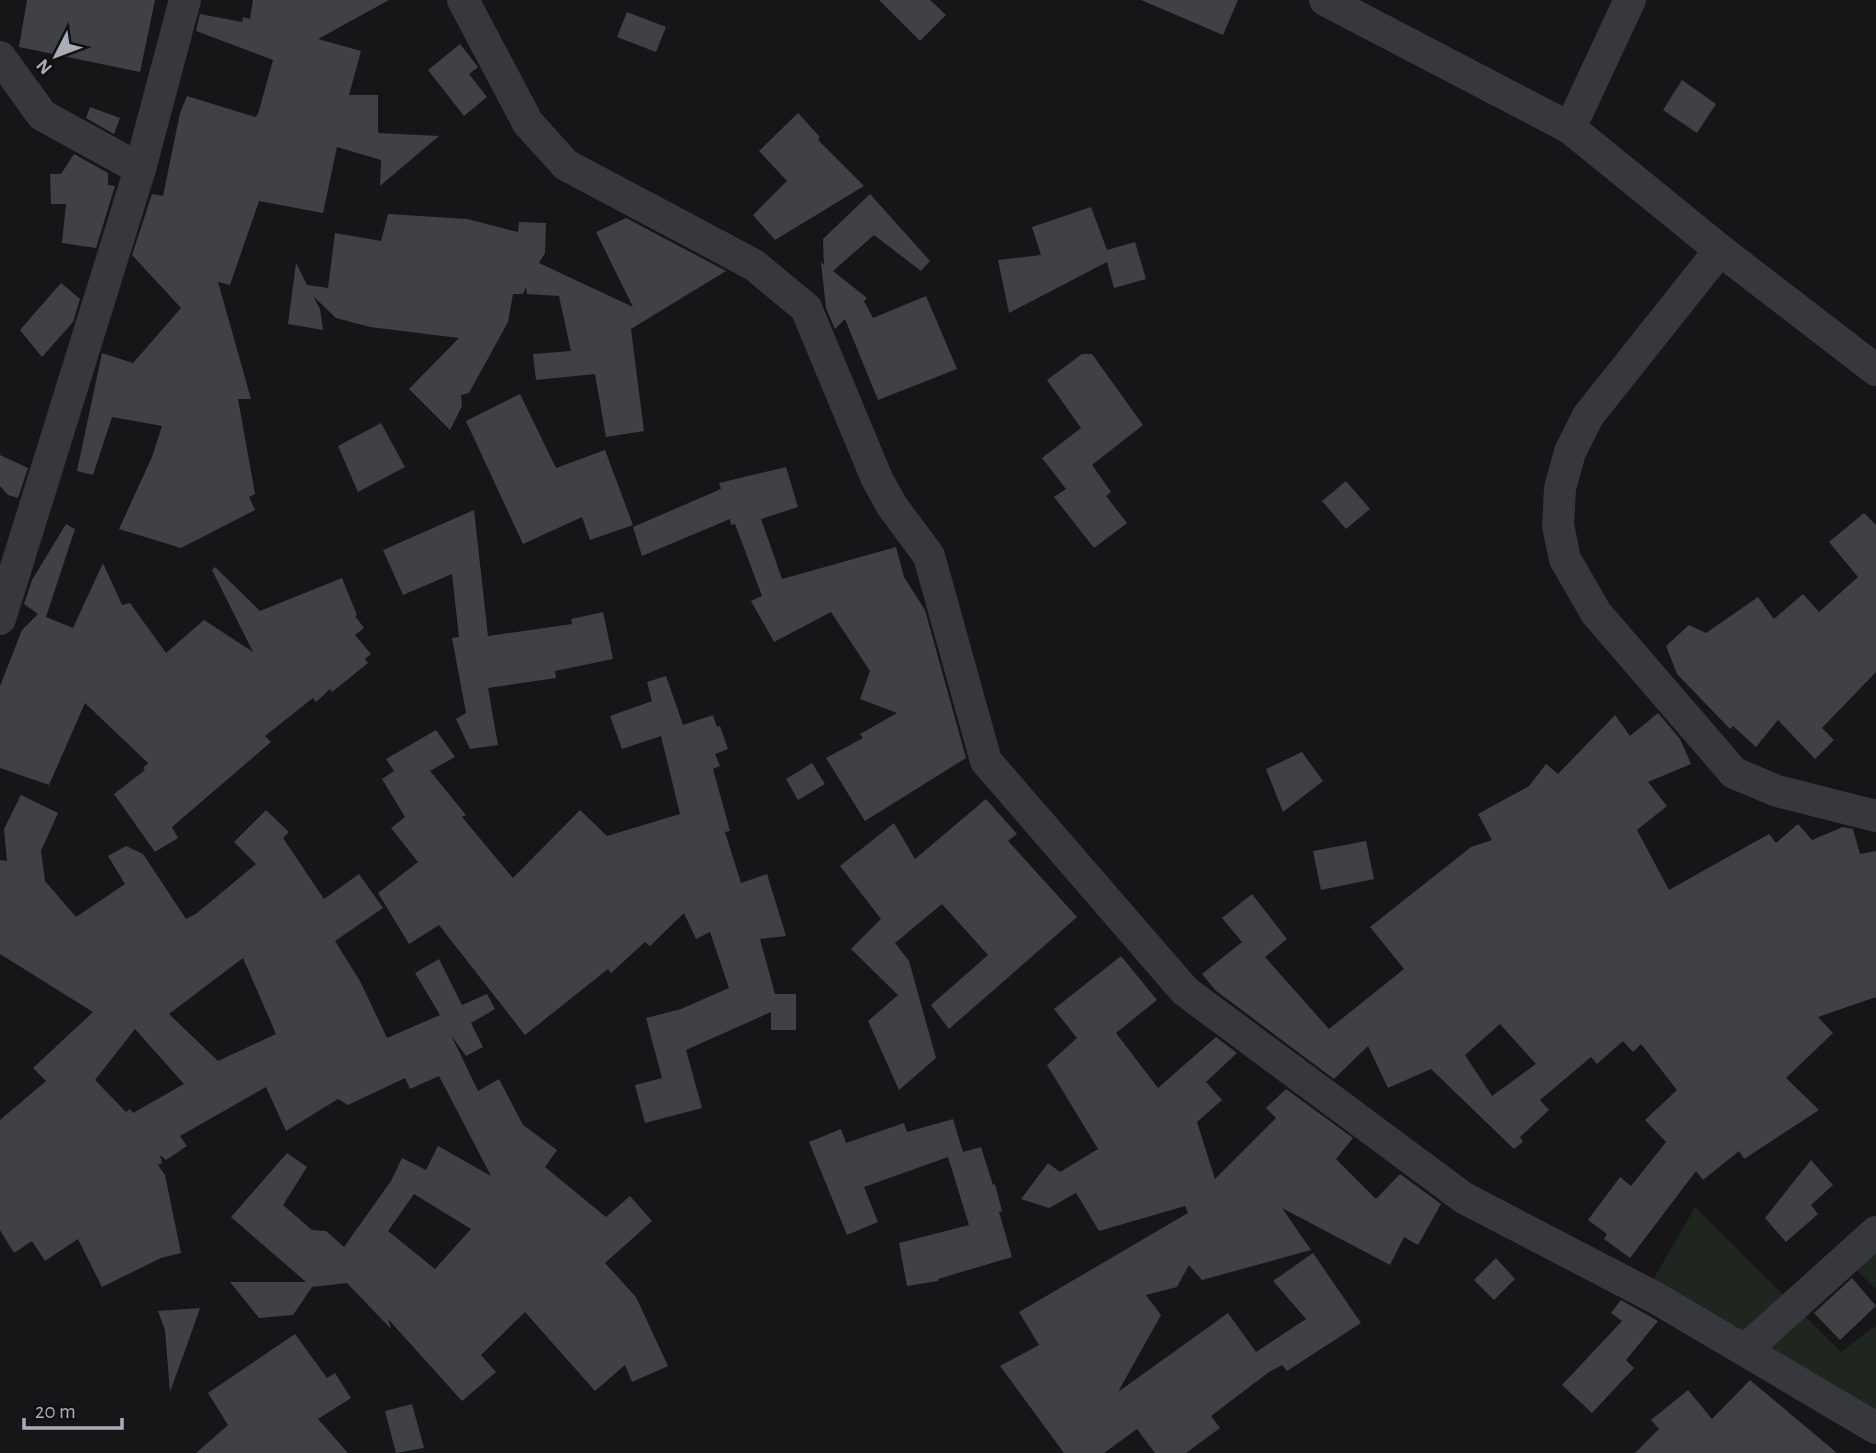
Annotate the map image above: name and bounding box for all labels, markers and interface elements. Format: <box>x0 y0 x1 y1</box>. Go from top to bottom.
north arrow <box>21 21 91 91</box>
text: N <box>33 55 56 78</box>
scale bar <box>24 1386 122 1430</box>
text: 20 m <box>35 1401 76 1422</box>

